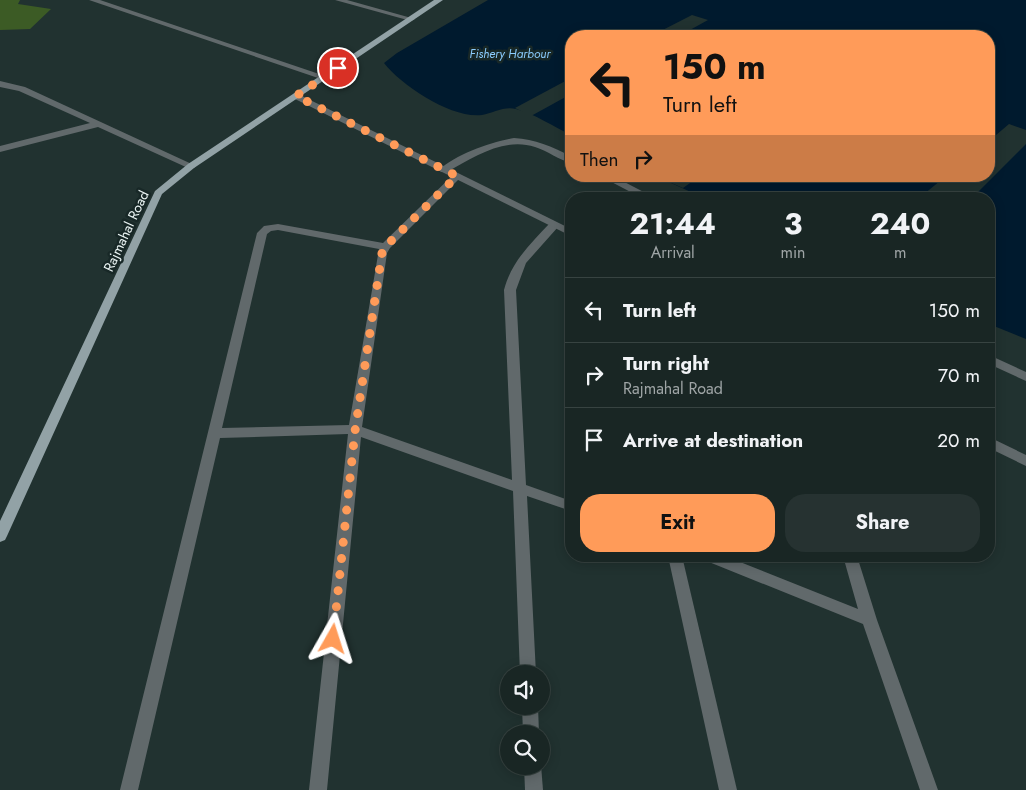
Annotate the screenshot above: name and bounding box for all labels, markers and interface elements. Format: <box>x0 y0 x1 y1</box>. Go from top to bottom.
text: 150 m <box>663 42 766 92</box>
water label: Fishery Harbour <box>470 45 551 63</box>
pin <box>317 47 359 89</box>
icon: left <box>580 50 645 115</box>
icon: arrive <box>324 54 352 82</box>
text: Turn left <box>663 88 737 120</box>
icon: right <box>629 145 657 173</box>
text: Then <box>580 146 619 173</box>
street label: Rajmahal Road <box>98 187 154 275</box>
text: 21:44 <box>629 202 716 245</box>
text: 3 <box>784 202 802 245</box>
text: 240 <box>870 202 930 245</box>
text: Arrival <box>651 241 695 264</box>
text: min <box>780 241 806 264</box>
text: m <box>894 241 906 264</box>
icon: left <box>580 296 608 324</box>
text: Turn left <box>623 297 696 324</box>
text: 150 m <box>929 297 980 324</box>
text: Turn right <box>623 350 709 377</box>
icon: right <box>580 361 608 389</box>
text: 70 m <box>938 362 980 389</box>
text: Rajmahal Road <box>623 377 723 400</box>
icon: arrive <box>580 426 608 454</box>
text: Arrive at destination <box>623 427 803 454</box>
text: 20 m <box>937 427 980 454</box>
button: Exit <box>580 494 775 552</box>
button: Share <box>785 494 980 552</box>
position arrow <box>306 612 358 664</box>
map controls <box>500 665 550 775</box>
button: sound <box>500 665 550 715</box>
button: search <box>500 725 550 775</box>

